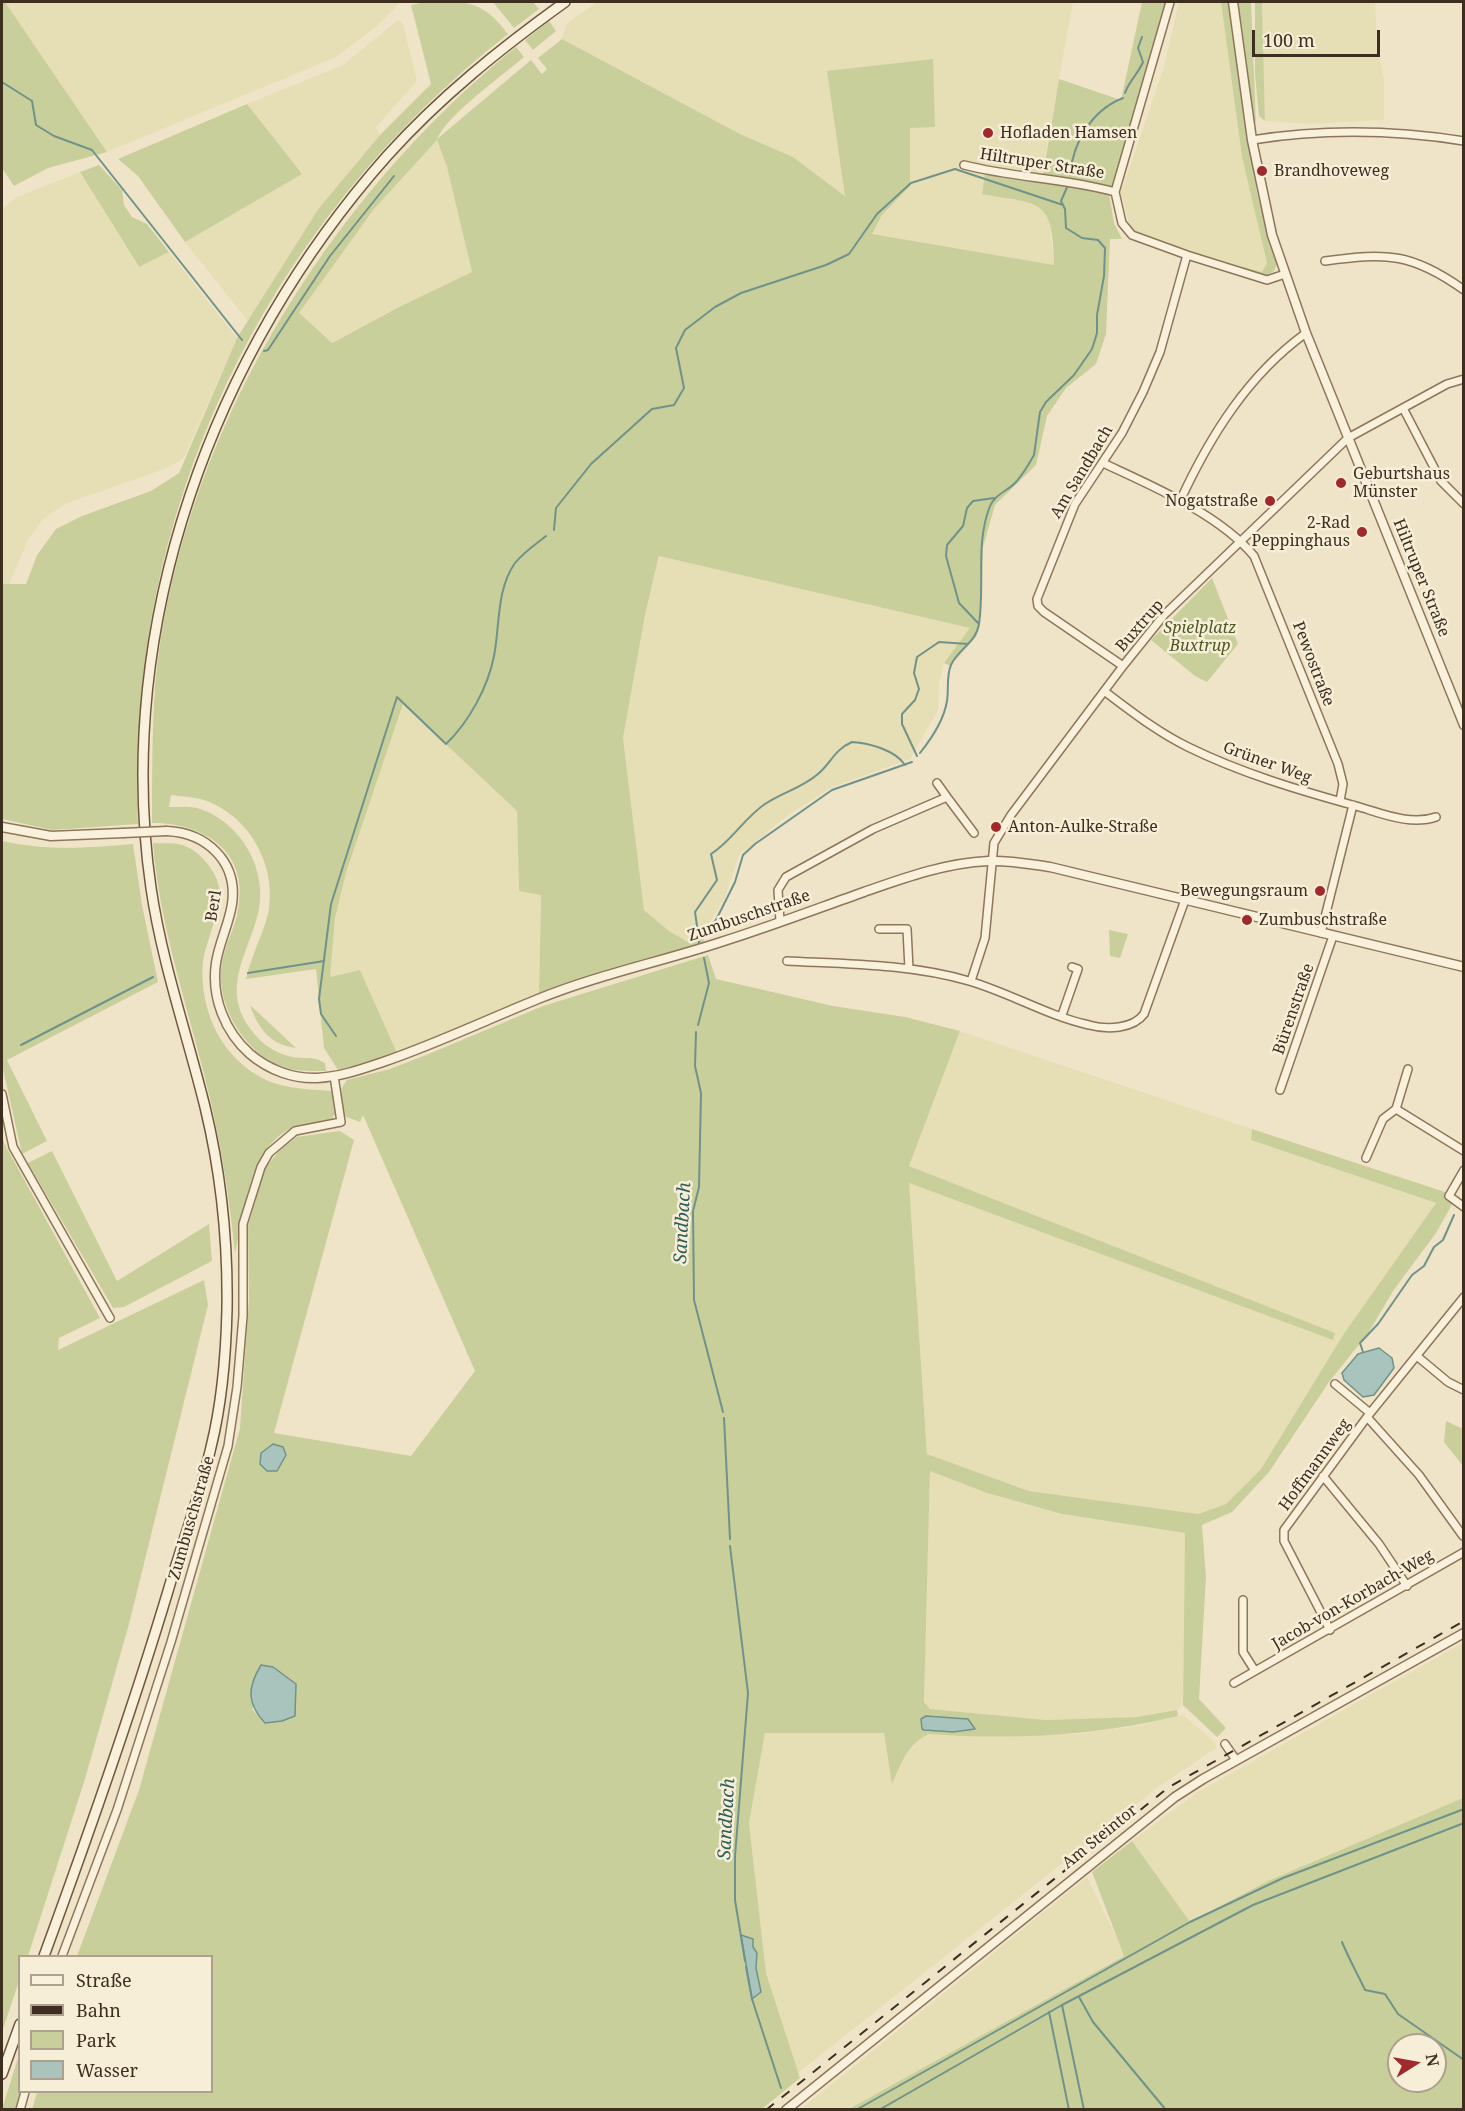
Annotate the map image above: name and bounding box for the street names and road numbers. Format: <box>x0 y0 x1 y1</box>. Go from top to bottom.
street label: Hiltruper Straße <box>978 145 1106 183</box>
street label: Am Sandbach <box>1047 422 1117 522</box>
street label: Hiltruper Straße <box>1389 516 1453 640</box>
street label: Buxtrup <box>1112 596 1168 656</box>
street label: Pewostraße <box>1288 619 1338 709</box>
street label: Grüner Weg <box>1220 738 1314 788</box>
street label: Zumbuschstraße <box>685 886 813 946</box>
street label: Berl <box>202 889 226 923</box>
street label: Bürenstraße <box>1269 961 1319 1057</box>
street label: Hoffmannweg <box>1275 1415 1355 1515</box>
street label: Zumbuschstraße <box>165 1454 219 1582</box>
street label: Jacob-von-Korbach-Weg <box>1269 1546 1437 1654</box>
street label: Am Steintor <box>1058 1801 1142 1873</box>

